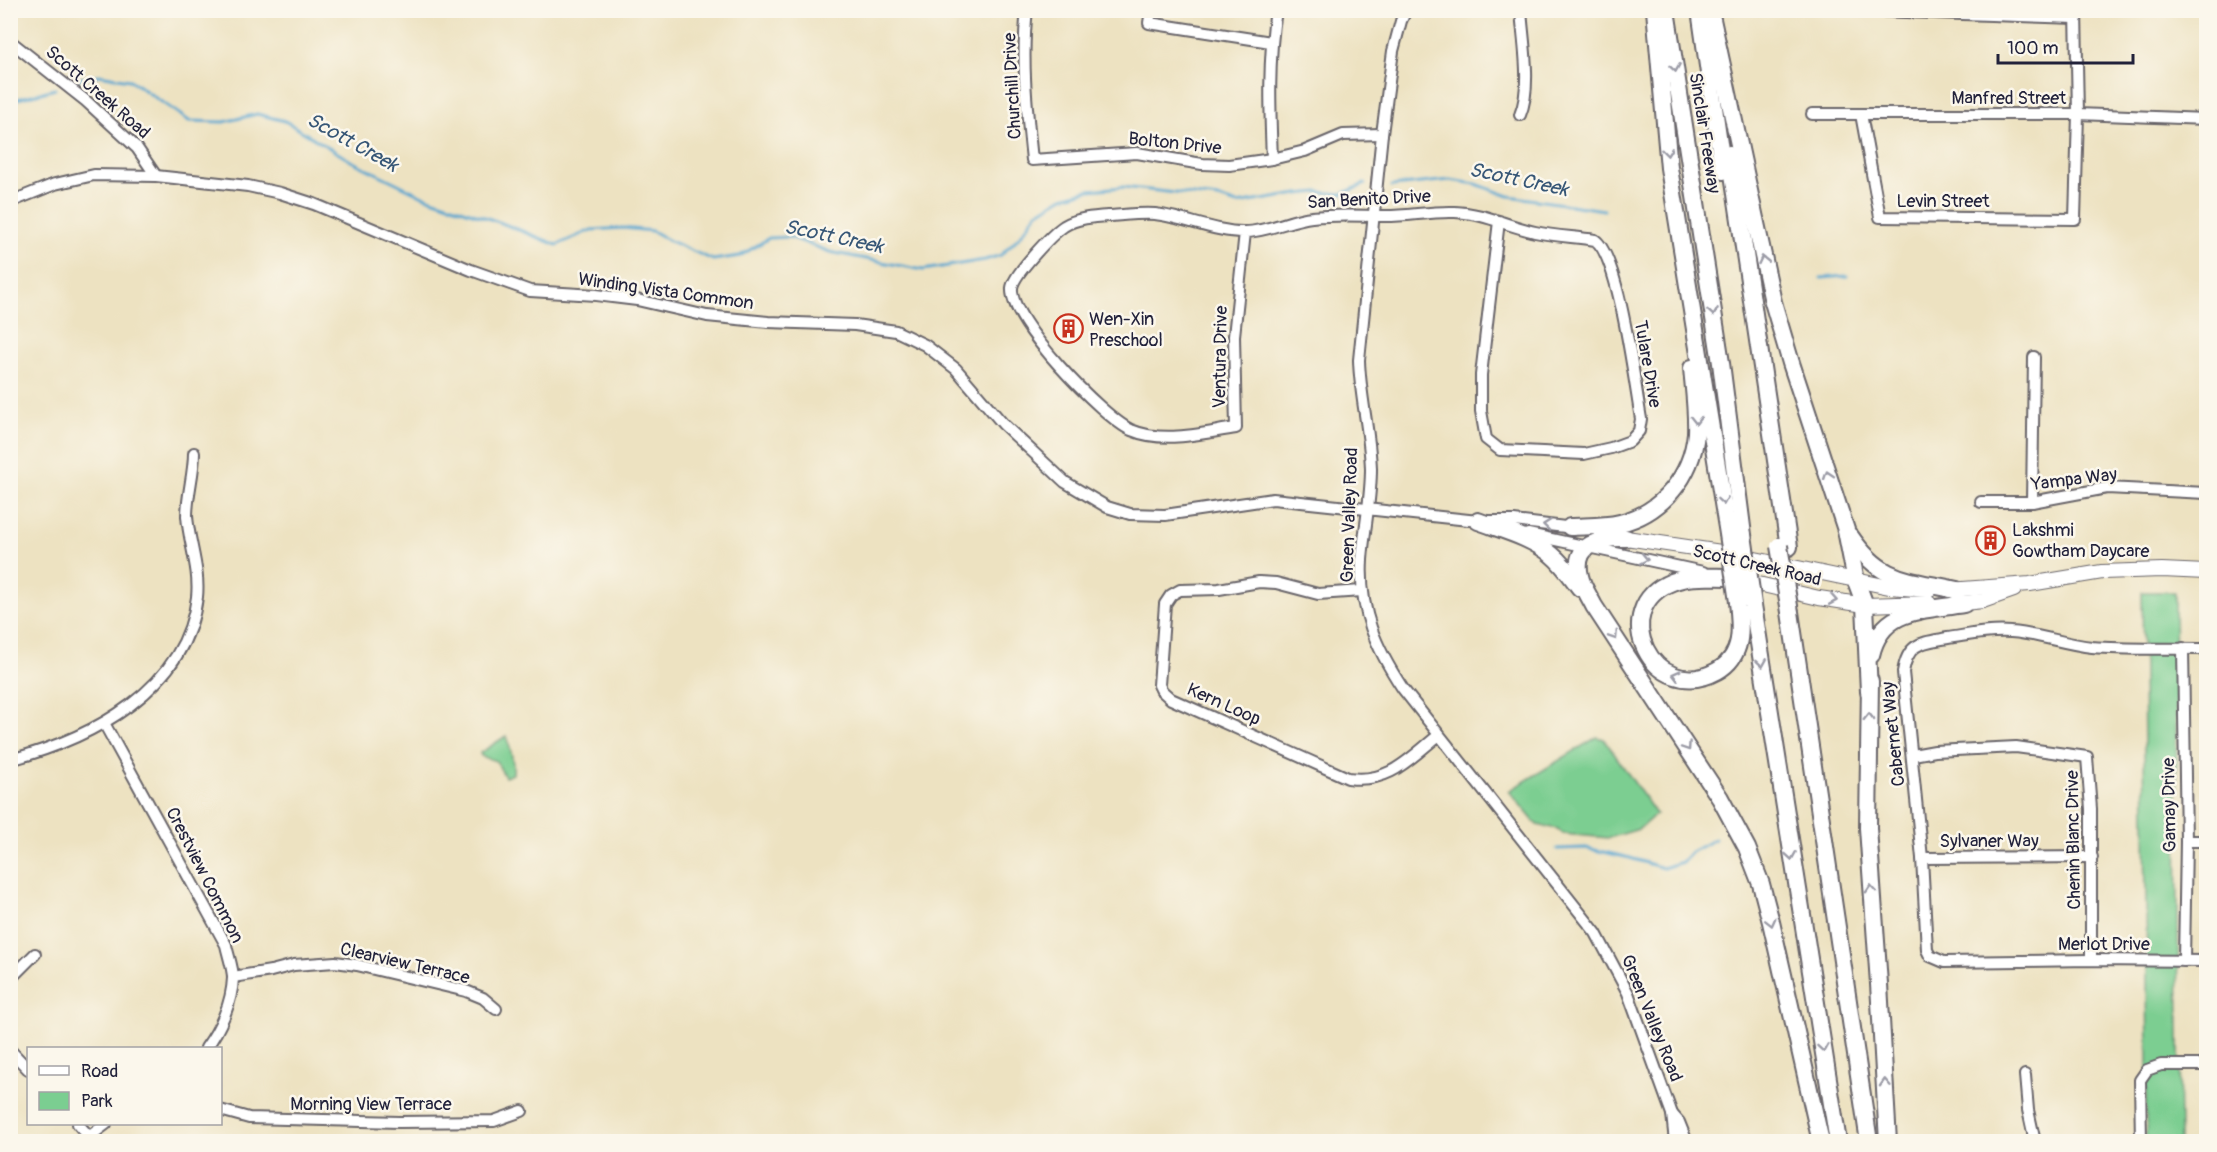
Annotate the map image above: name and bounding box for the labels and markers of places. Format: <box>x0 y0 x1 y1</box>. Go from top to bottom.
place label: Wen-Xin Preschool <box>1089 308 1163 352</box>
building icon: Wen-Xin Preschool <box>1052 313 1084 345</box>
place label: Lakshmi Gowtham Daycare <box>2012 519 2149 563</box>
building icon: Lakshmi Gowtham Daycare <box>1975 524 2007 556</box>

